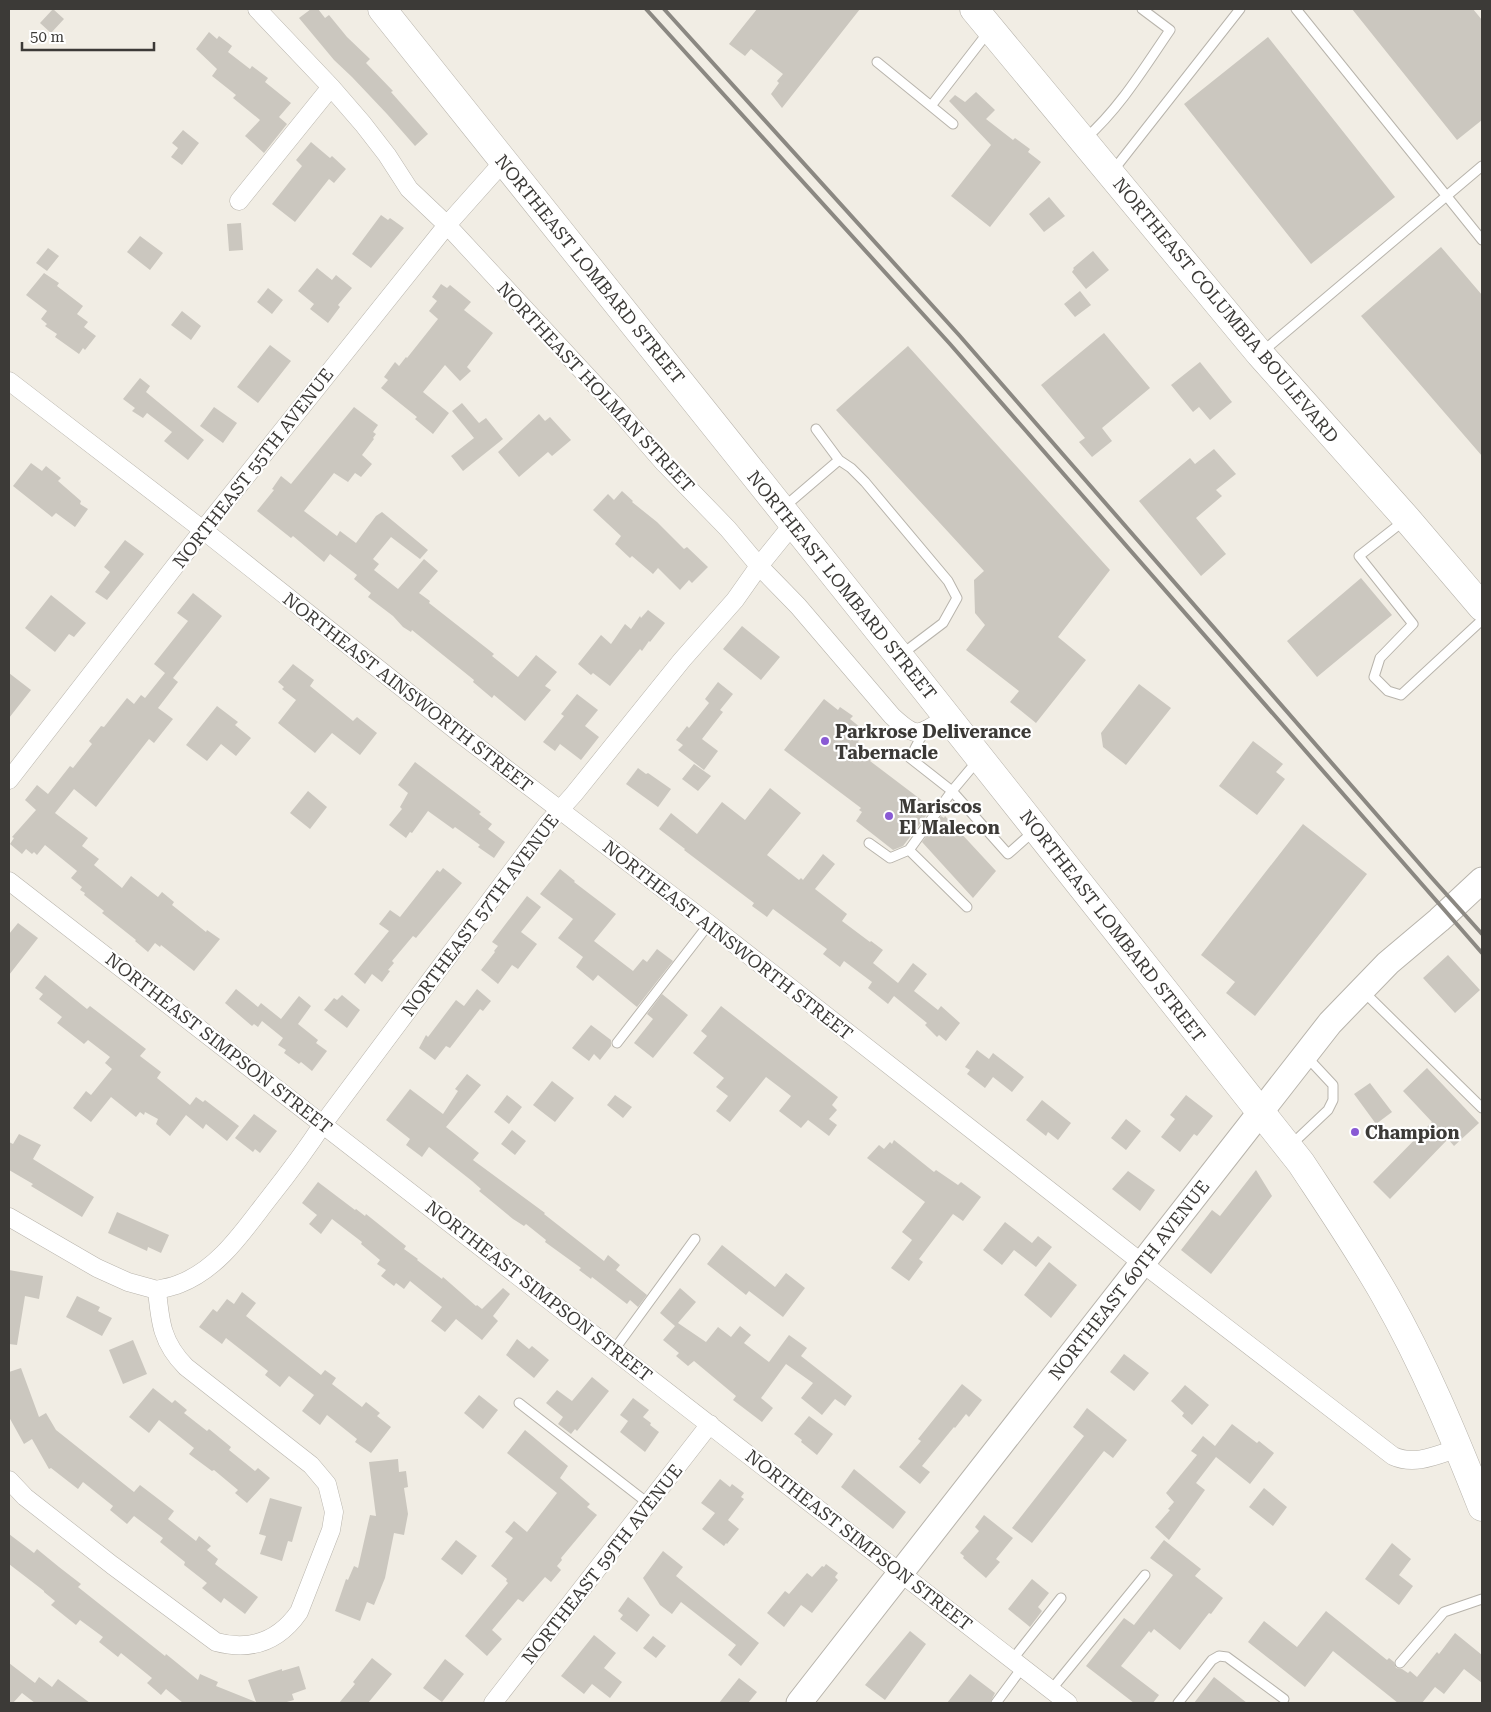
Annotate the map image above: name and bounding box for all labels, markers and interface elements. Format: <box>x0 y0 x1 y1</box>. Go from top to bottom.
scale bar <box>22 20 155 52</box>
text: 50 m <box>30 28 65 46</box>
street label: NORTHEAST LOMBARD STREET <box>491 150 689 388</box>
street label: NORTHEAST COLUMBIA BOULEVARD <box>1109 173 1343 447</box>
street label: NORTHEAST HOLMAN STREET <box>493 278 699 496</box>
street label: NORTHEAST 55TH AVENUE <box>168 364 338 572</box>
street label: NORTHEAST LOMBARD STREET <box>743 466 941 704</box>
street label: NORTHEAST AINSWORTH STREET <box>279 588 537 796</box>
place label: Parkrose Deliverance Tabernacle <box>835 721 1032 763</box>
marker: Parkrose Deliverance Tabernacle <box>819 735 831 747</box>
place label: Mariscos El Malecon <box>899 796 1000 838</box>
street label: NORTHEAST LOMBARD STREET <box>1016 806 1210 1046</box>
street label: NORTHEAST 57TH AVENUE <box>397 810 563 1020</box>
marker: Mariscos El Malecon <box>883 810 895 822</box>
street label: NORTHEAST AINSWORTH STREET <box>599 836 857 1044</box>
street label: NORTHEAST SIMPSON STREET <box>102 948 336 1138</box>
place label: Champion <box>1365 1122 1460 1143</box>
marker: Champion <box>1349 1126 1361 1138</box>
street label: NORTHEAST 60TH AVENUE <box>1044 1176 1214 1384</box>
street label: NORTHEAST SIMPSON STREET <box>422 1196 656 1386</box>
street label: NORTHEAST SIMPSON STREET <box>742 1445 976 1635</box>
street label: NORTHEAST 59TH AVENUE <box>517 1460 687 1668</box>

